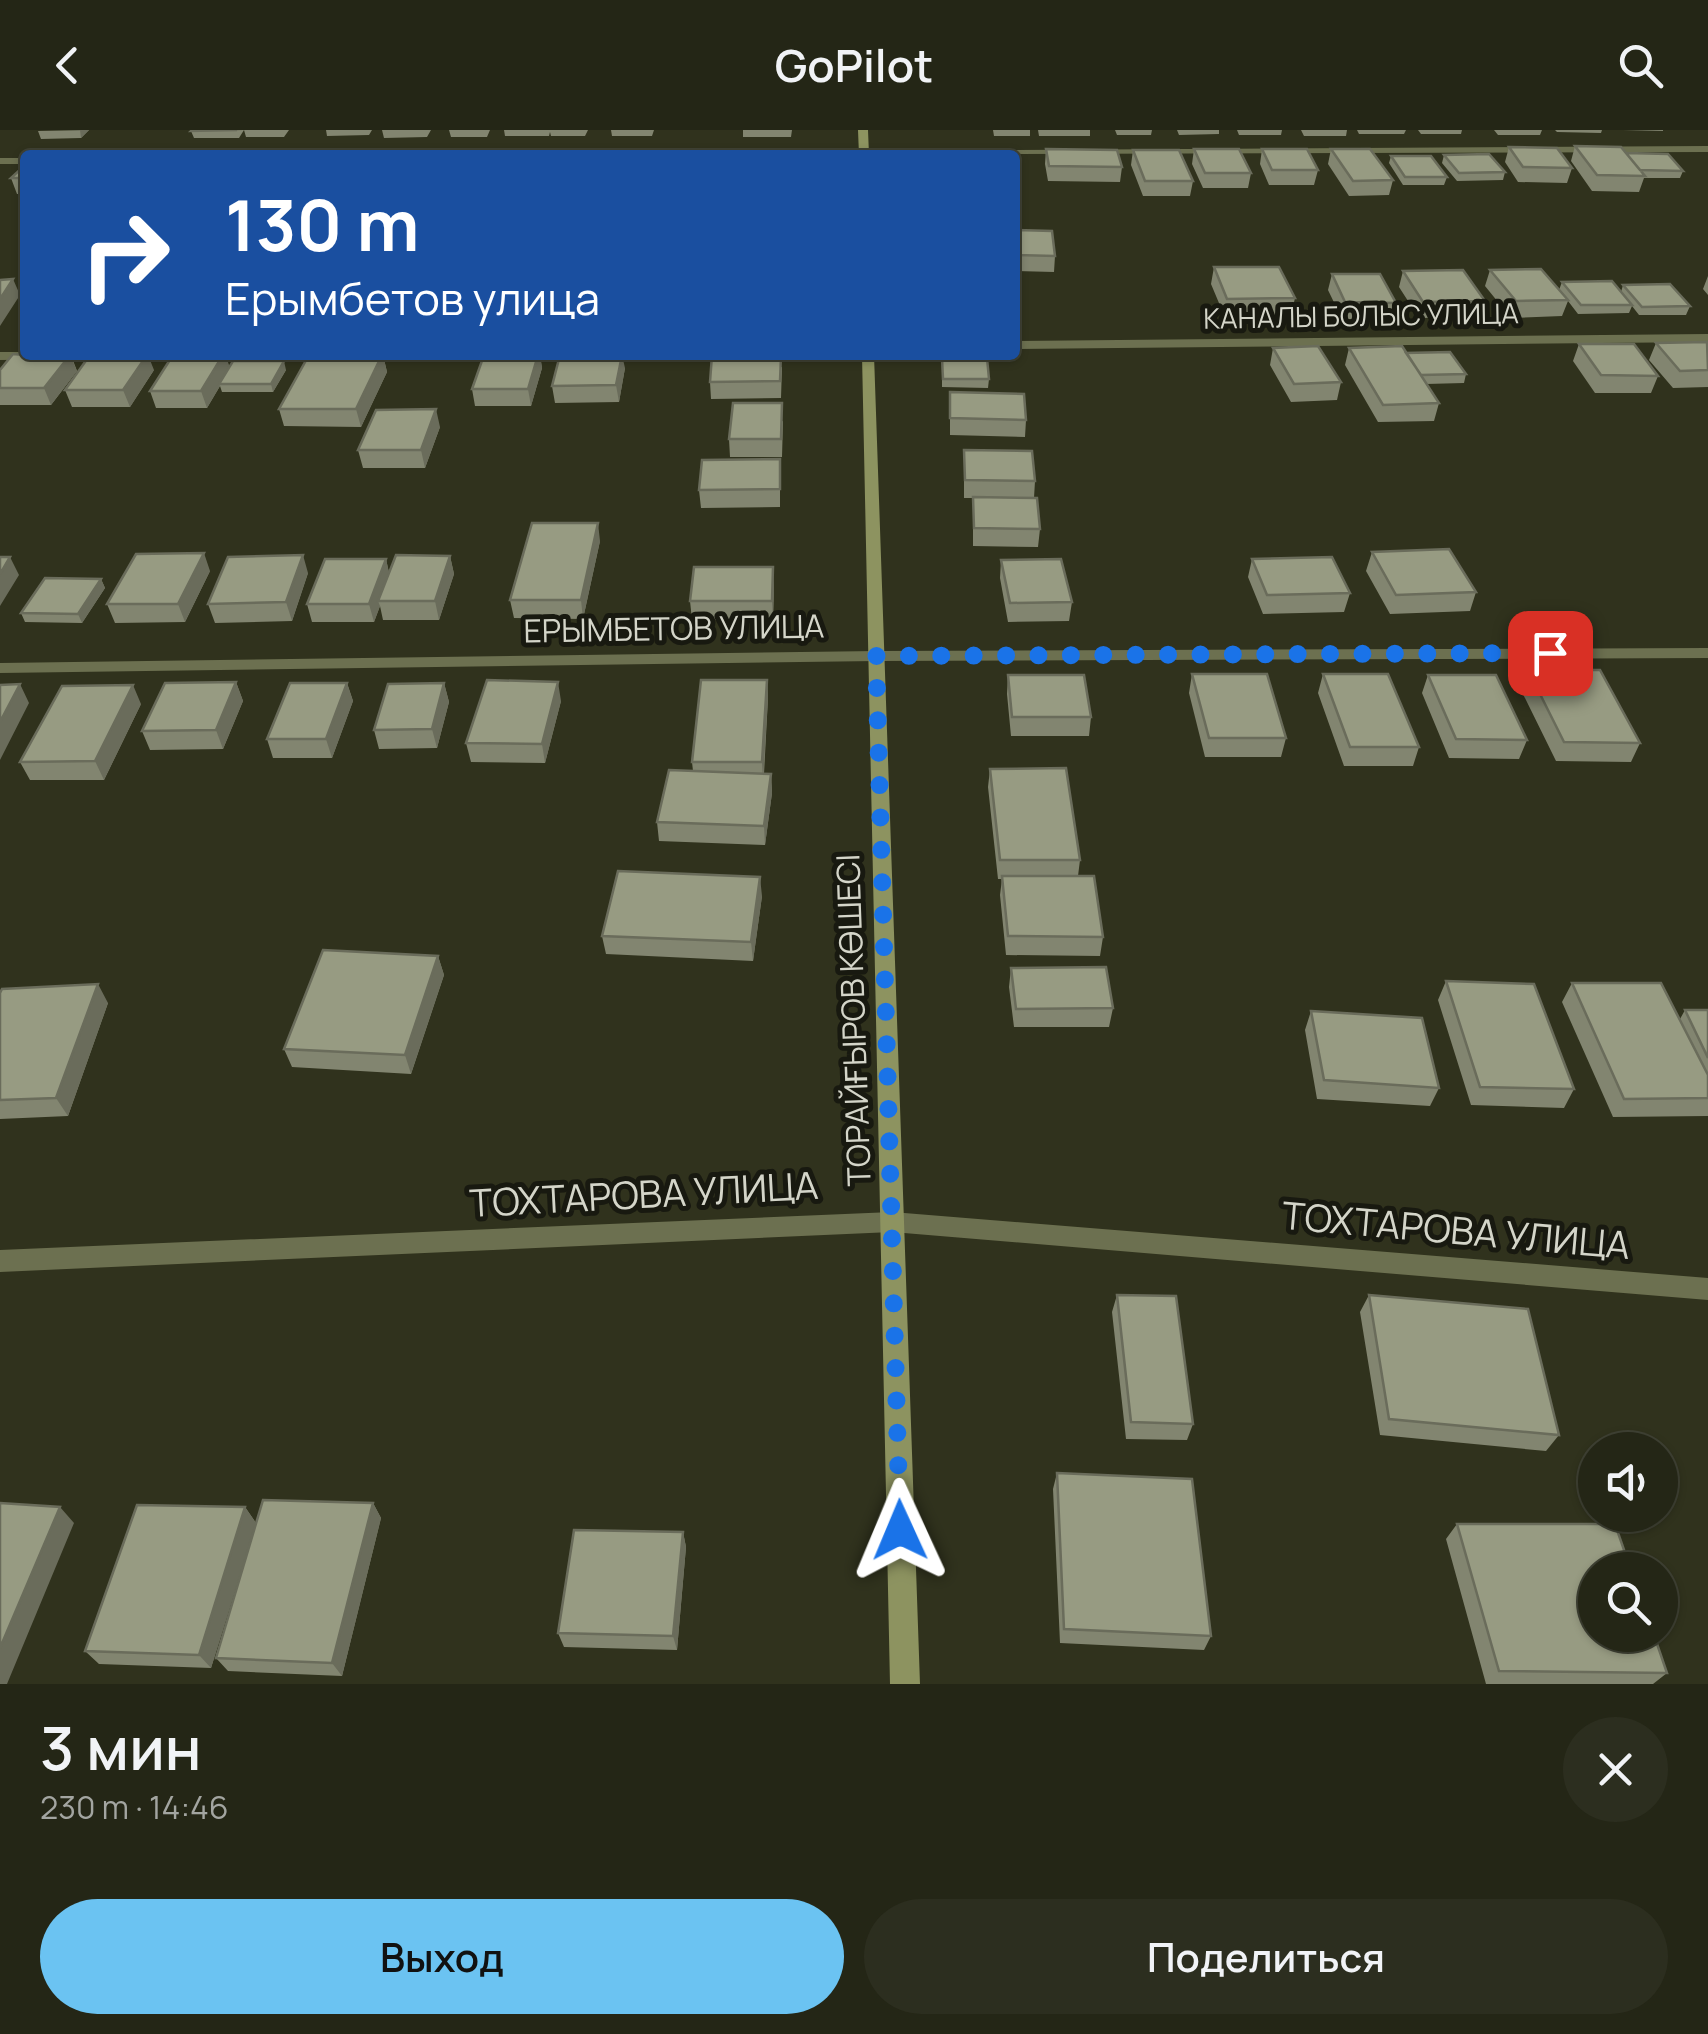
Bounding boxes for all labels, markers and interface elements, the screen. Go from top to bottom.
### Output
text: GoPilot [775,34,933,96]
icon: back [40,38,95,93]
icon: search [1613,38,1668,93]
text: 130 m [225,176,419,272]
icon: right [60,190,190,320]
text: Ерымбетов улица [225,267,600,329]
street label: КАНАЛЫ БОЛЫС УЛИЦА [1203,293,1519,337]
street label: ЕРЫМБЕТОВ УЛИЦА [523,603,825,653]
pin [1508,611,1593,696]
icon: arrive [1523,626,1578,681]
street label: ТОРАЙҒЫРОВ КӨШЕСІ [825,853,881,1187]
street label: ТОХТАРОВА УЛИЦА [468,1158,820,1228]
street label: ТОХТАРОВА УЛИЦА [1280,1188,1632,1270]
map controls [1578,1432,1678,1652]
button: sound [1578,1432,1678,1532]
position arrow [848,1478,952,1582]
button: search [1578,1552,1678,1652]
text: 3 мин [40,1706,202,1788]
button: close [1563,1717,1668,1822]
text: 230 m · 14:46 [40,1785,229,1829]
button: Выход [40,1899,844,2014]
button: Поделиться [864,1899,1668,2014]

